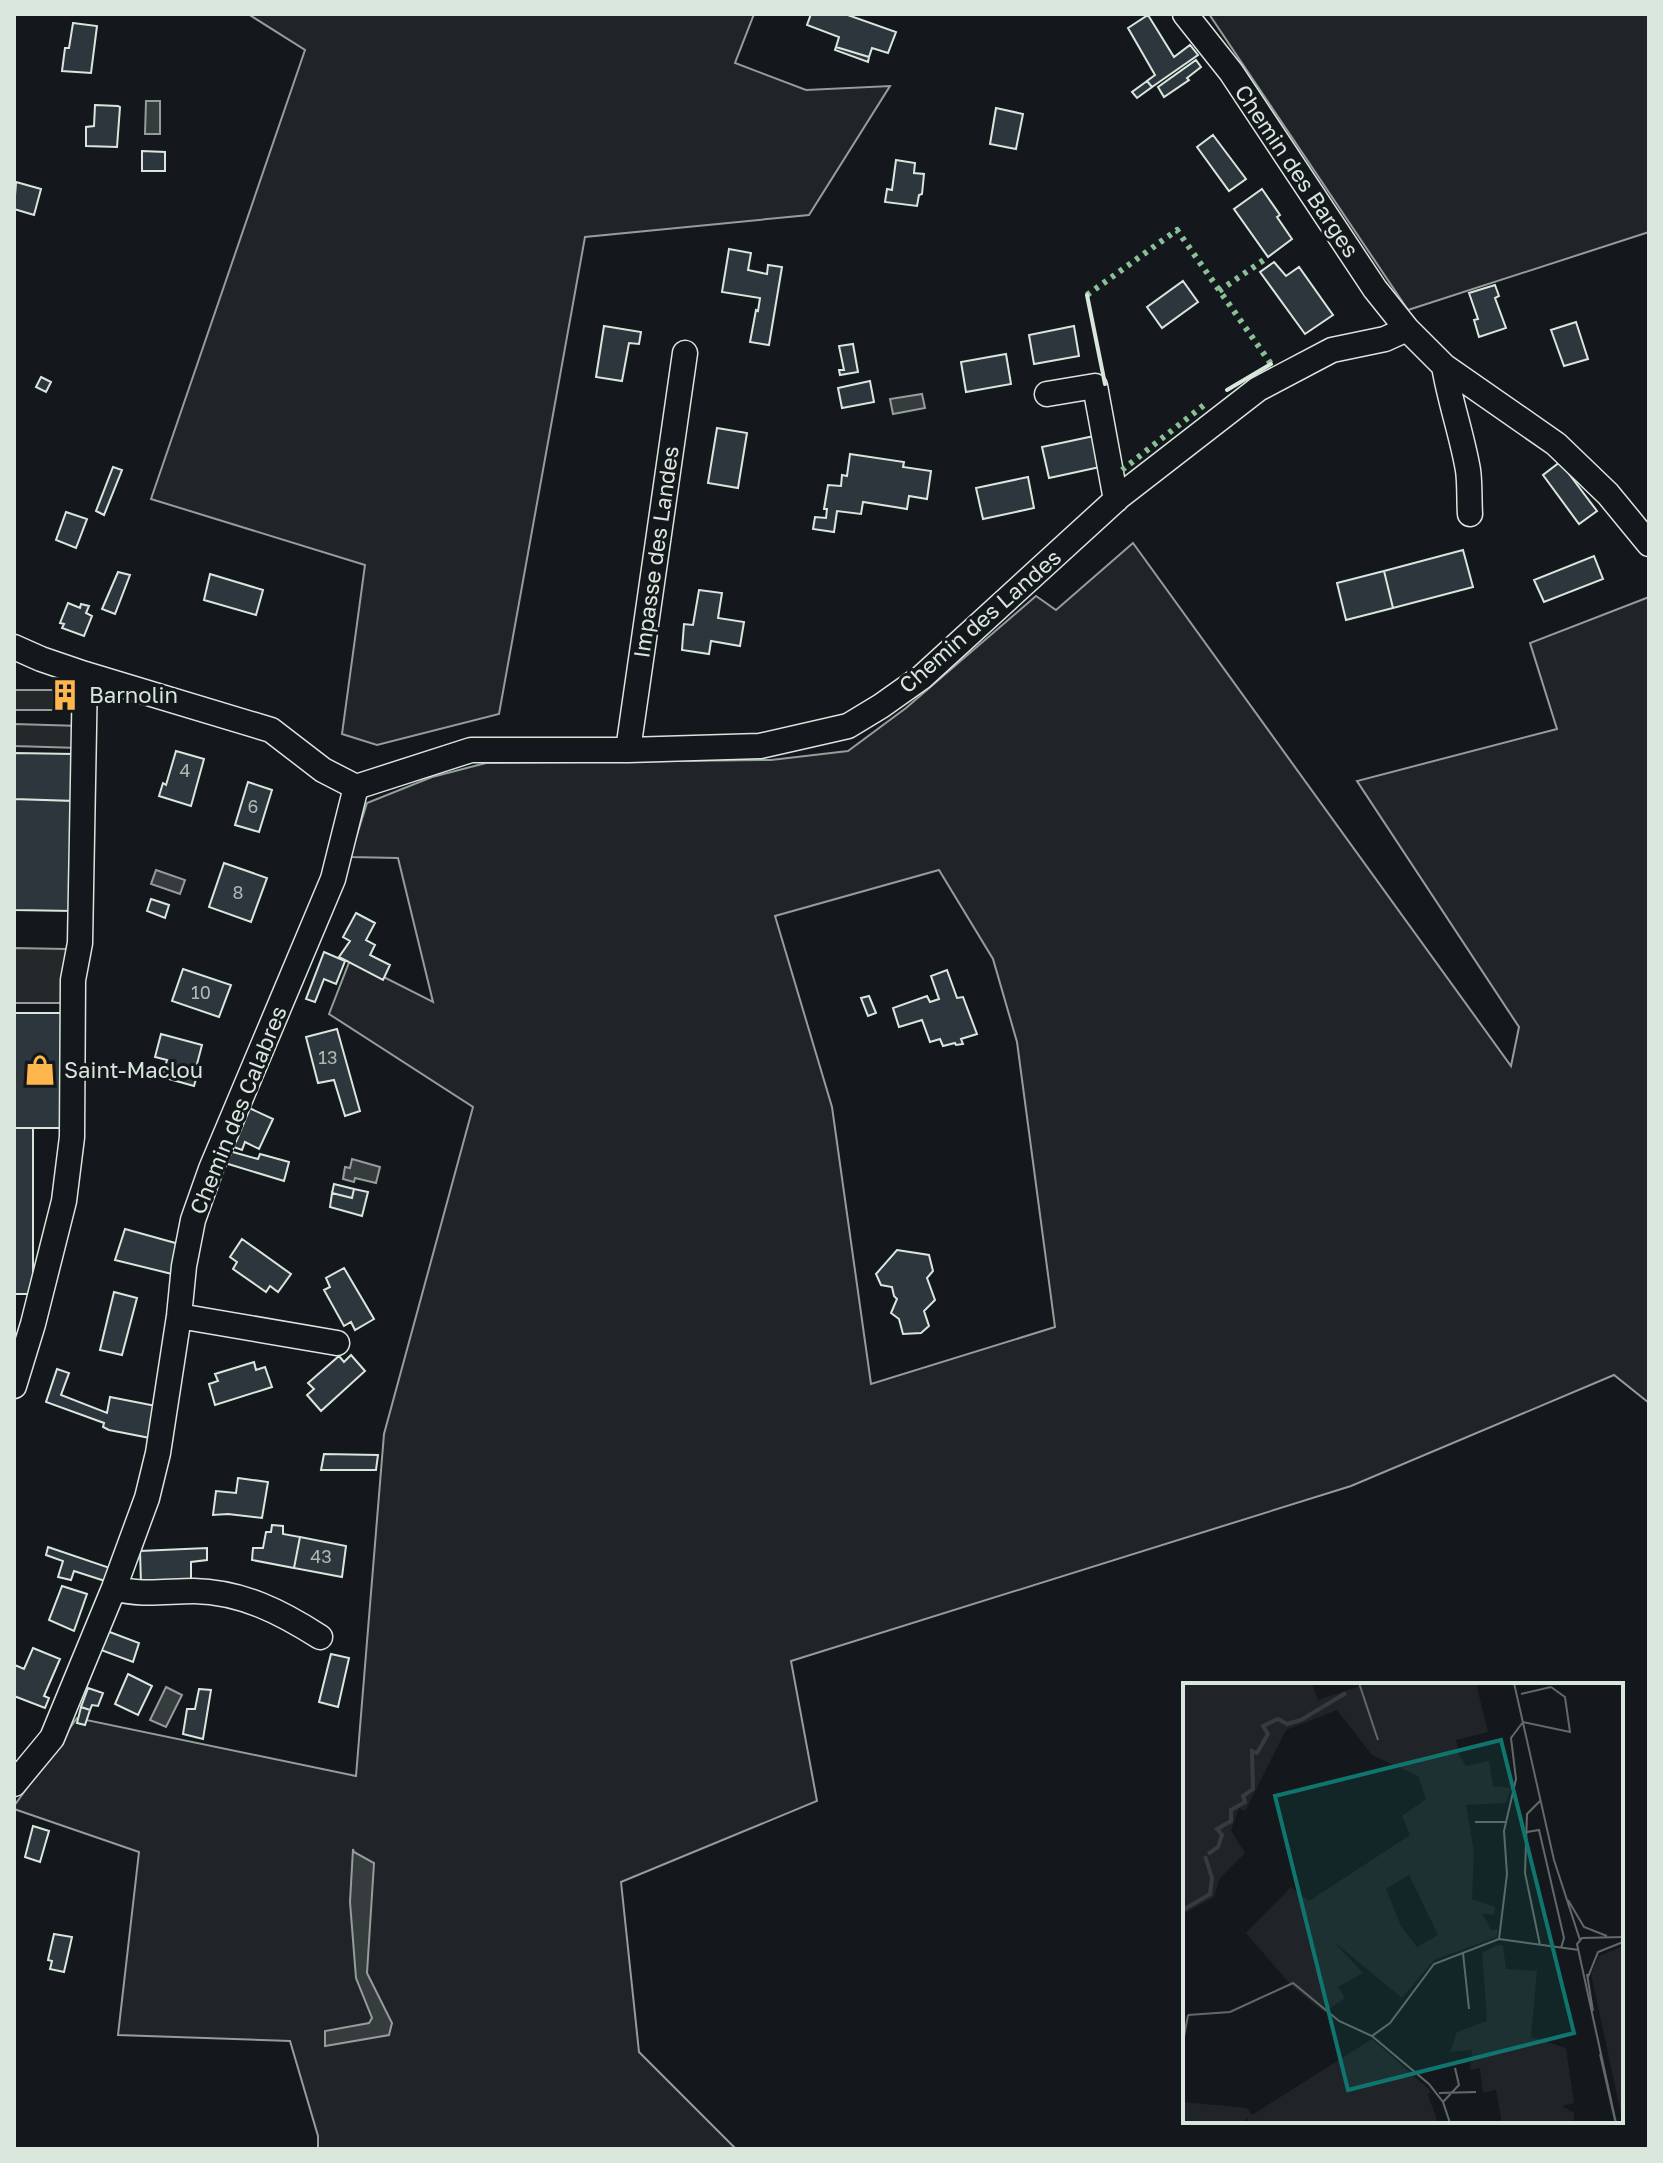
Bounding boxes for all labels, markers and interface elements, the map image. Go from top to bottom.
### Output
street label: Chemin des Barges [1230,79,1365,262]
street label: Impasse des Landes [627,444,684,660]
street label: Chemin des Landes [893,543,1066,698]
building icon: Barnolin [48,678,82,712]
place label: Barnolin [89,681,178,708]
house number: 4 [180,759,191,781]
house number: 6 [248,795,258,817]
house number: 8 [233,881,243,903]
house number: 10 [191,981,211,1003]
street label: Chemin des Calabres [183,1002,292,1218]
house number: 13 [318,1046,338,1068]
shop icon: Saint-Maclou [23,1053,57,1087]
place label: Saint-Maclou [64,1056,203,1083]
house number: 43 [310,1545,332,1567]
inset map [1183,1683,1623,2123]

